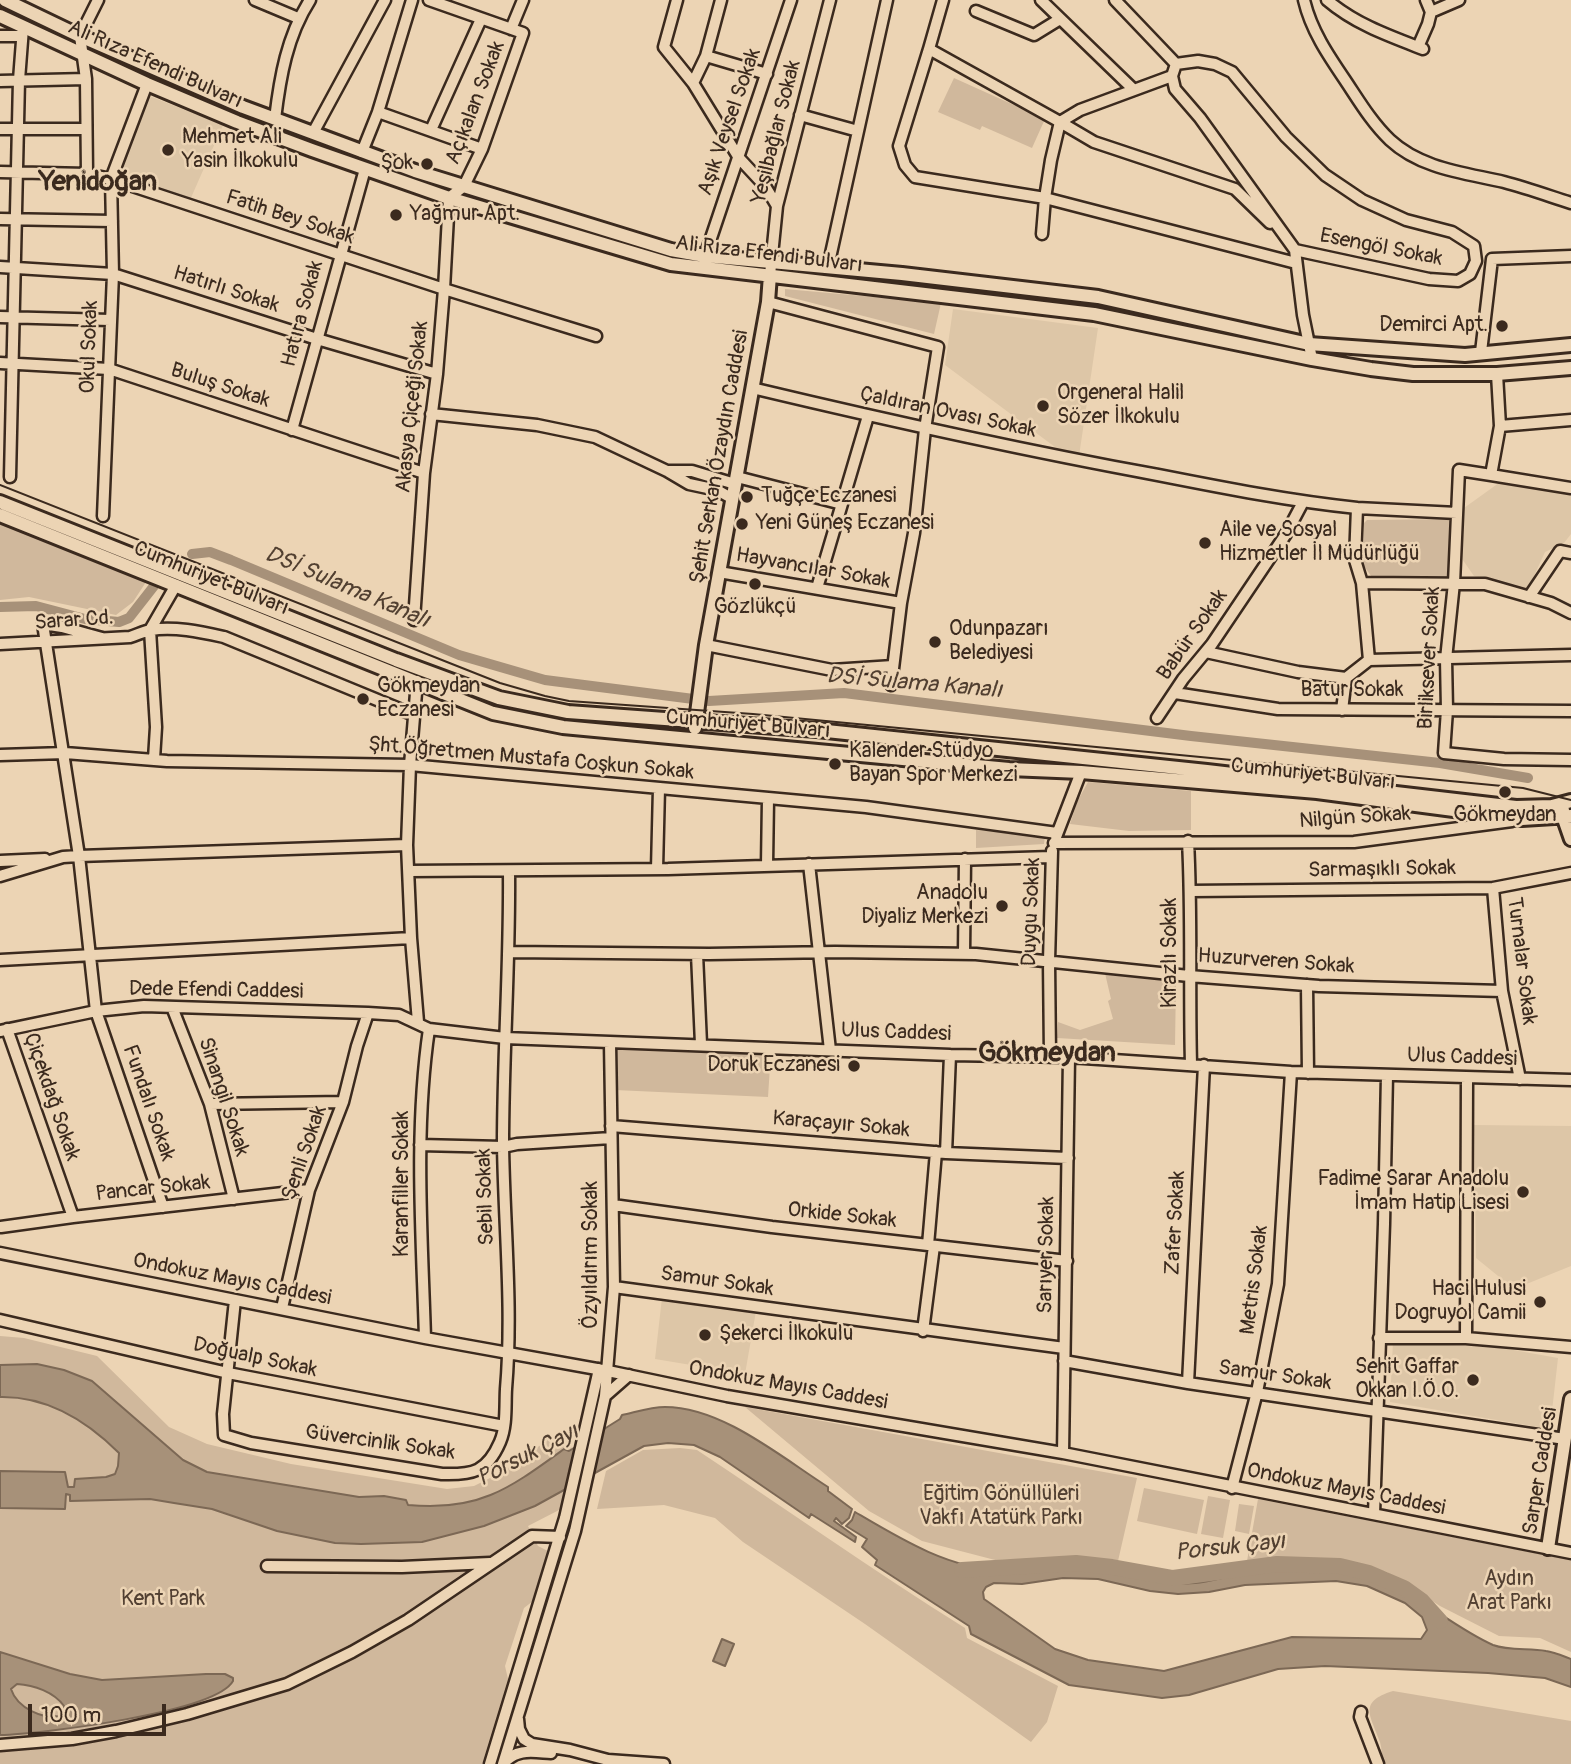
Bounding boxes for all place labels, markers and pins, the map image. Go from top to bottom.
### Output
place label: Mehmet Ali Yasin İlkokulu [182,125,298,175]
marker: Mehmet Ali Yasin İlkokulu [160,142,176,158]
place label: Şok [381,151,413,177]
marker: Şok [419,156,435,172]
place label: Yağmur Apt. [410,202,520,228]
marker: Yağmur Apt. [388,207,404,223]
place label: Demirci Apt. [1379,313,1488,339]
marker: Demirci Apt. [1494,318,1510,334]
place label: Orgeneral Halil Sözer İlkokulu [1057,381,1184,431]
marker: Orgeneral Halil Sözer İlkokulu [1035,398,1051,414]
place label: Tuğçe Eczanesi [761,484,896,510]
marker: Tuğçe Eczanesi [739,489,755,505]
place label: Yeni Güneş Eczanesi [756,511,934,537]
marker: Yeni Güneş Eczanesi [734,516,750,532]
place label: Aile ve Sosyal Hizmetler İl Müdürlüğü [1219,518,1420,568]
marker: Aile ve Sosyal Hizmetler İl Müdürlüğü [1197,535,1213,551]
marker: Gözlükçü [747,576,763,592]
place label: Gözlükçü [714,595,796,621]
place label: Odunpazarı Belediyesi [949,617,1049,667]
marker: Odunpazarı Belediyesi [927,634,943,650]
place label: Gökmeydan Eczanesi [377,674,480,724]
marker: Gökmeydan Eczanesi [355,691,371,707]
place label: Kalender Stüdyo Bayan Spor Merkezi [849,739,1017,789]
marker: Kalender Stüdyo Bayan Spor Merkezi [827,756,843,772]
marker: Gökmeydan [1497,784,1513,800]
place label: Gökmeydan [1453,803,1557,829]
place label: Anadolu Diyaliz Merkezi [861,881,988,931]
marker: Anadolu Diyaliz Merkezi [994,898,1010,914]
place label: Doruk Eczanesi [707,1053,840,1079]
marker: Doruk Eczanesi [846,1058,862,1074]
place label: Fadime Sarar Anadolu İmam Hatip Lisesi [1317,1167,1509,1217]
marker: Fadime Sarar Anadolu İmam Hatip Lisesi [1515,1184,1531,1200]
place label: Haci Hulusi Dogruyol Camii [1394,1277,1526,1327]
marker: Haci Hulusi Dogruyol Camii [1532,1294,1548,1310]
place label: Şekerci İlkokulu [719,1322,853,1348]
marker: Şekerci İlkokulu [697,1327,713,1343]
place label: Sehit Gaffar Okkan I.Ö.O. [1355,1355,1459,1405]
marker: Sehit Gaffar Okkan I.Ö.O. [1465,1372,1481,1388]

